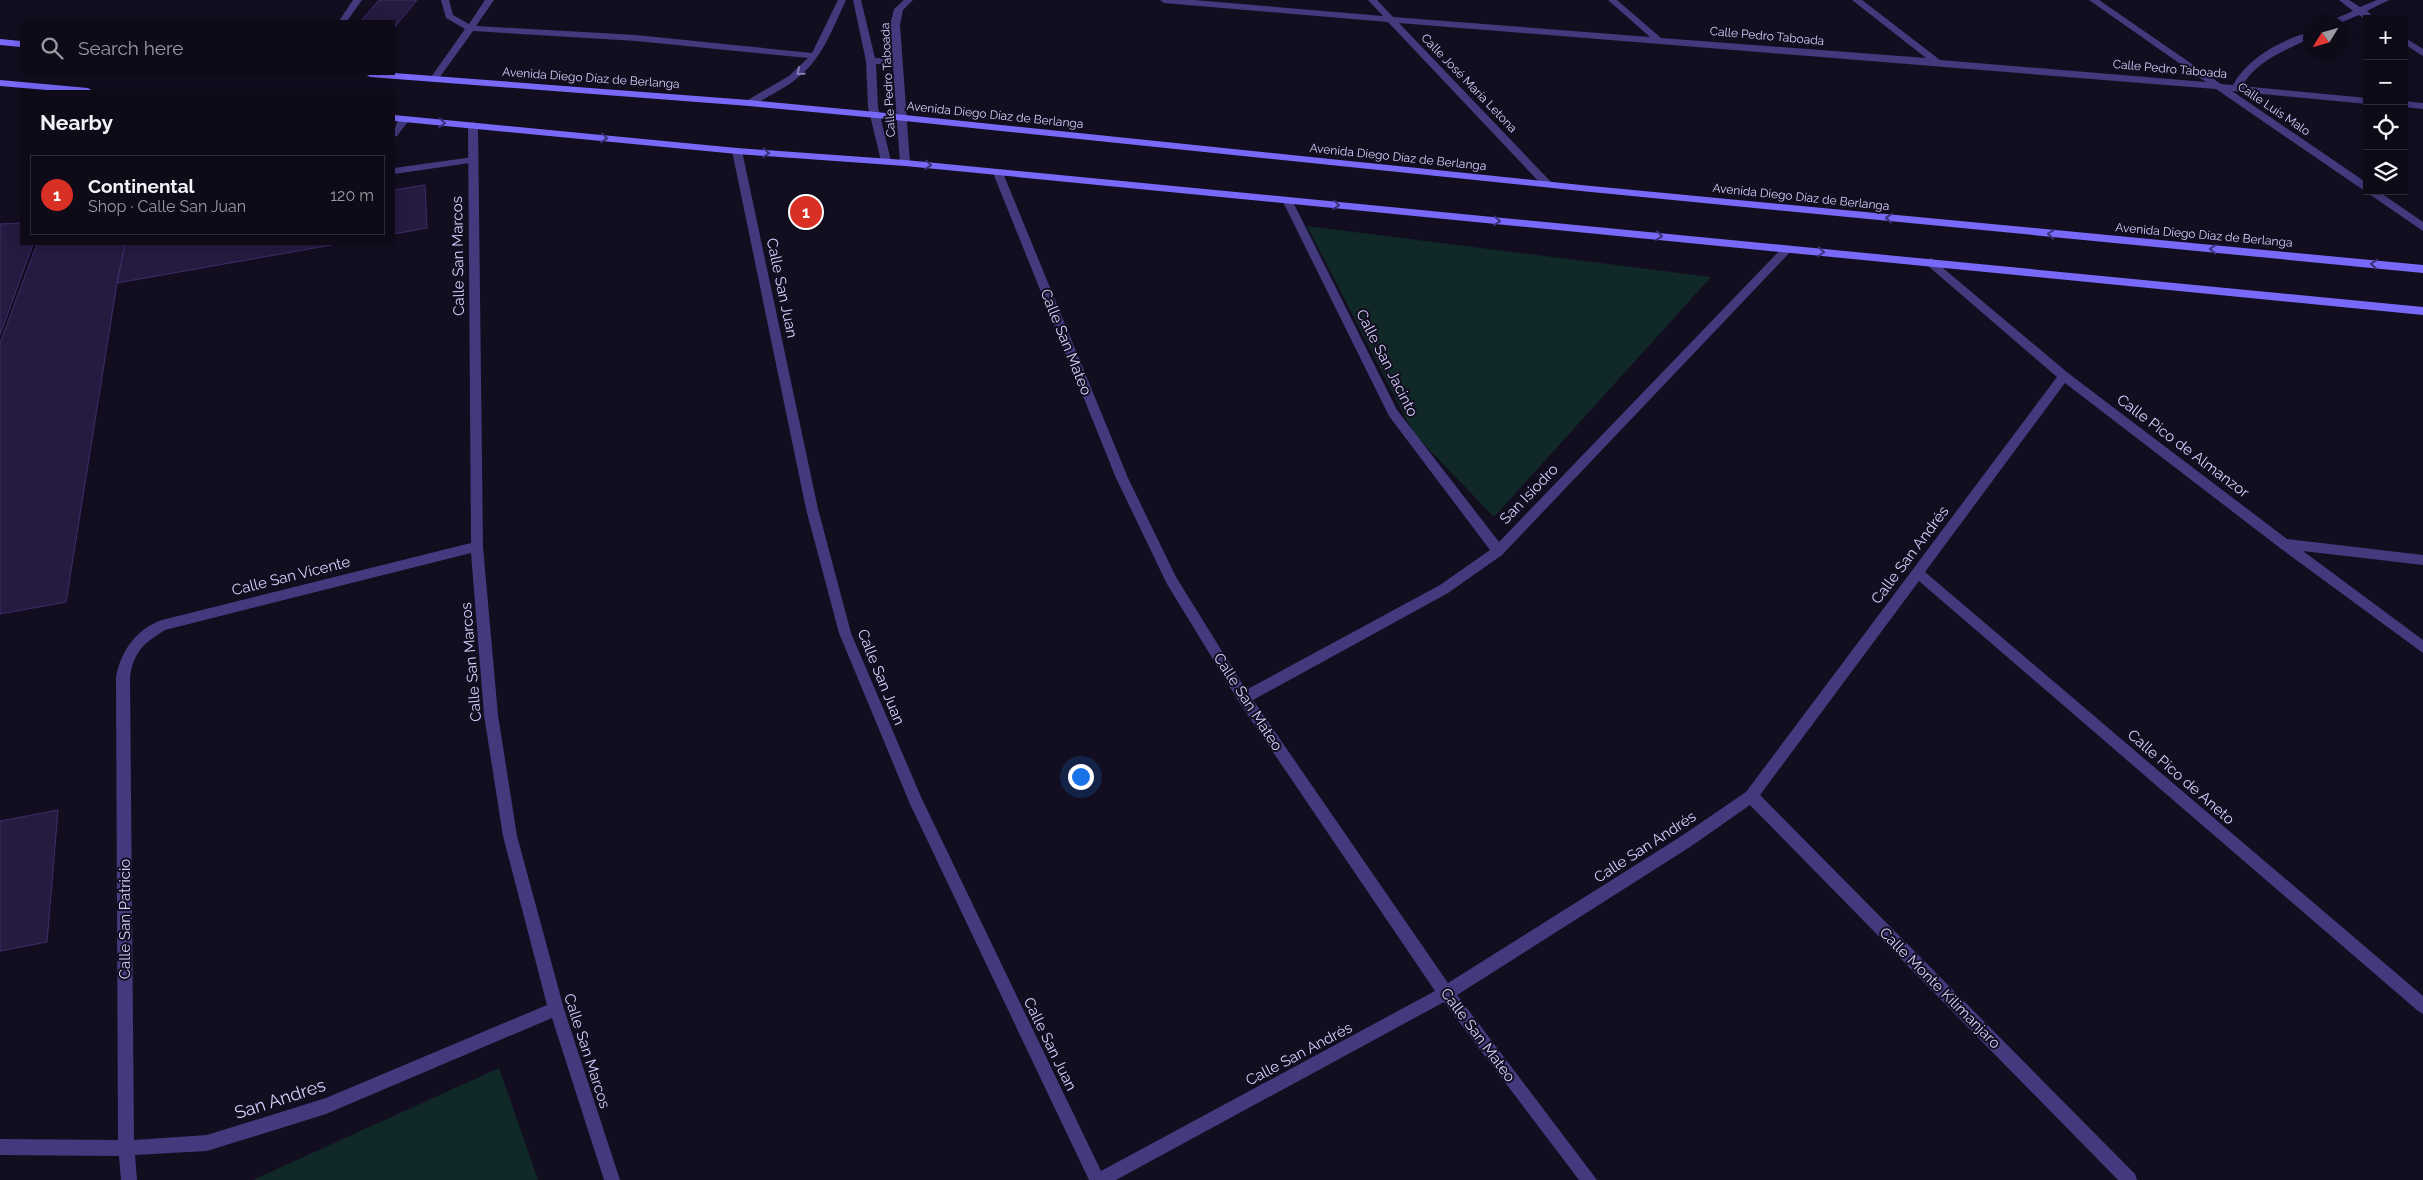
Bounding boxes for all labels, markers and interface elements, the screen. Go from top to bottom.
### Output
north arrow [2303,15,2348,60]
map controls [2363,15,2408,195]
button: + [2363,15,2408,60]
search box [20,20,395,75]
street label: Calle Pedro Taboada [878,22,898,138]
street label: Calle Pedro Taboada [1709,24,1825,48]
street label: Calle José María Letona [1418,31,1520,135]
icon: search [38,34,66,62]
text: Search here [78,37,184,59]
street label: Calle Pedro Taboada [2112,57,2228,81]
button: − [2363,60,2408,105]
street label: Avenida Diego Díaz de Berlanga [502,65,680,91]
one-way arrow [797,66,806,75]
street label: Calle Luis Malo [2235,80,2313,138]
street label: Avenida Diego Díaz de Berlanga [906,99,1084,131]
button: locate [2363,105,2408,150]
text: Nearby [40,110,113,135]
one-way arrow [439,117,447,128]
one-way arrow [600,132,608,143]
street label: Avenida Diego Díaz de Berlanga [1309,141,1487,173]
one-way arrow [762,148,770,159]
button: layers [2363,150,2408,195]
one-way arrow [924,159,932,170]
text: Continental [88,175,195,197]
street label: Avenida Diego Díaz de Berlanga [1712,181,1890,213]
text: 1 [53,186,61,205]
text: 120 m [330,186,374,205]
pin: 1 [790,193,822,231]
street label: Calle San Marcos [448,196,468,316]
text: Shop · Calle San Juan [88,197,246,216]
one-way arrow [1332,199,1340,210]
one-way arrow [1885,213,1893,224]
one-way arrow [1494,215,1502,226]
street label: Avenida Diego Díaz de Berlanga [2115,220,2293,250]
one-way arrow [2047,228,2055,239]
one-way arrow [1655,231,1663,242]
street label: Calle San Juan [763,236,801,340]
one-way arrow [2208,244,2216,255]
one-way arrow [1817,246,1825,257]
one-way arrow [2370,259,2378,270]
street label: Calle San Mateo [1037,286,1096,398]
street label: Calle San Jacinto [1352,306,1422,420]
street label: Calle Pico de Almanzor [2113,390,2253,502]
street label: San Isiodro [1496,460,1562,528]
street label: Calle San Andrés [1867,502,1953,608]
street label: Calle San Vicente [230,553,352,599]
street label: Calle San Marcos [457,602,485,722]
street label: Calle San Juan [854,626,908,728]
street label: Calle San Mateo [1210,650,1286,754]
street label: Calle Pico de Aneto [2124,726,2238,828]
your location [1068,764,1094,790]
street label: Calle San Andrés [1591,807,1699,887]
street label: Calle San Patricio [116,859,134,979]
street label: Calle Monte Kilimanjaro [1876,924,2004,1052]
street label: Calle San Mateo [1437,984,1519,1086]
street label: Calle San Marcos [560,991,614,1111]
street label: Calle San Juan [1020,994,1080,1094]
street label: Calle San Andrés [1243,1018,1355,1090]
street label: San Andres [232,1074,328,1123]

